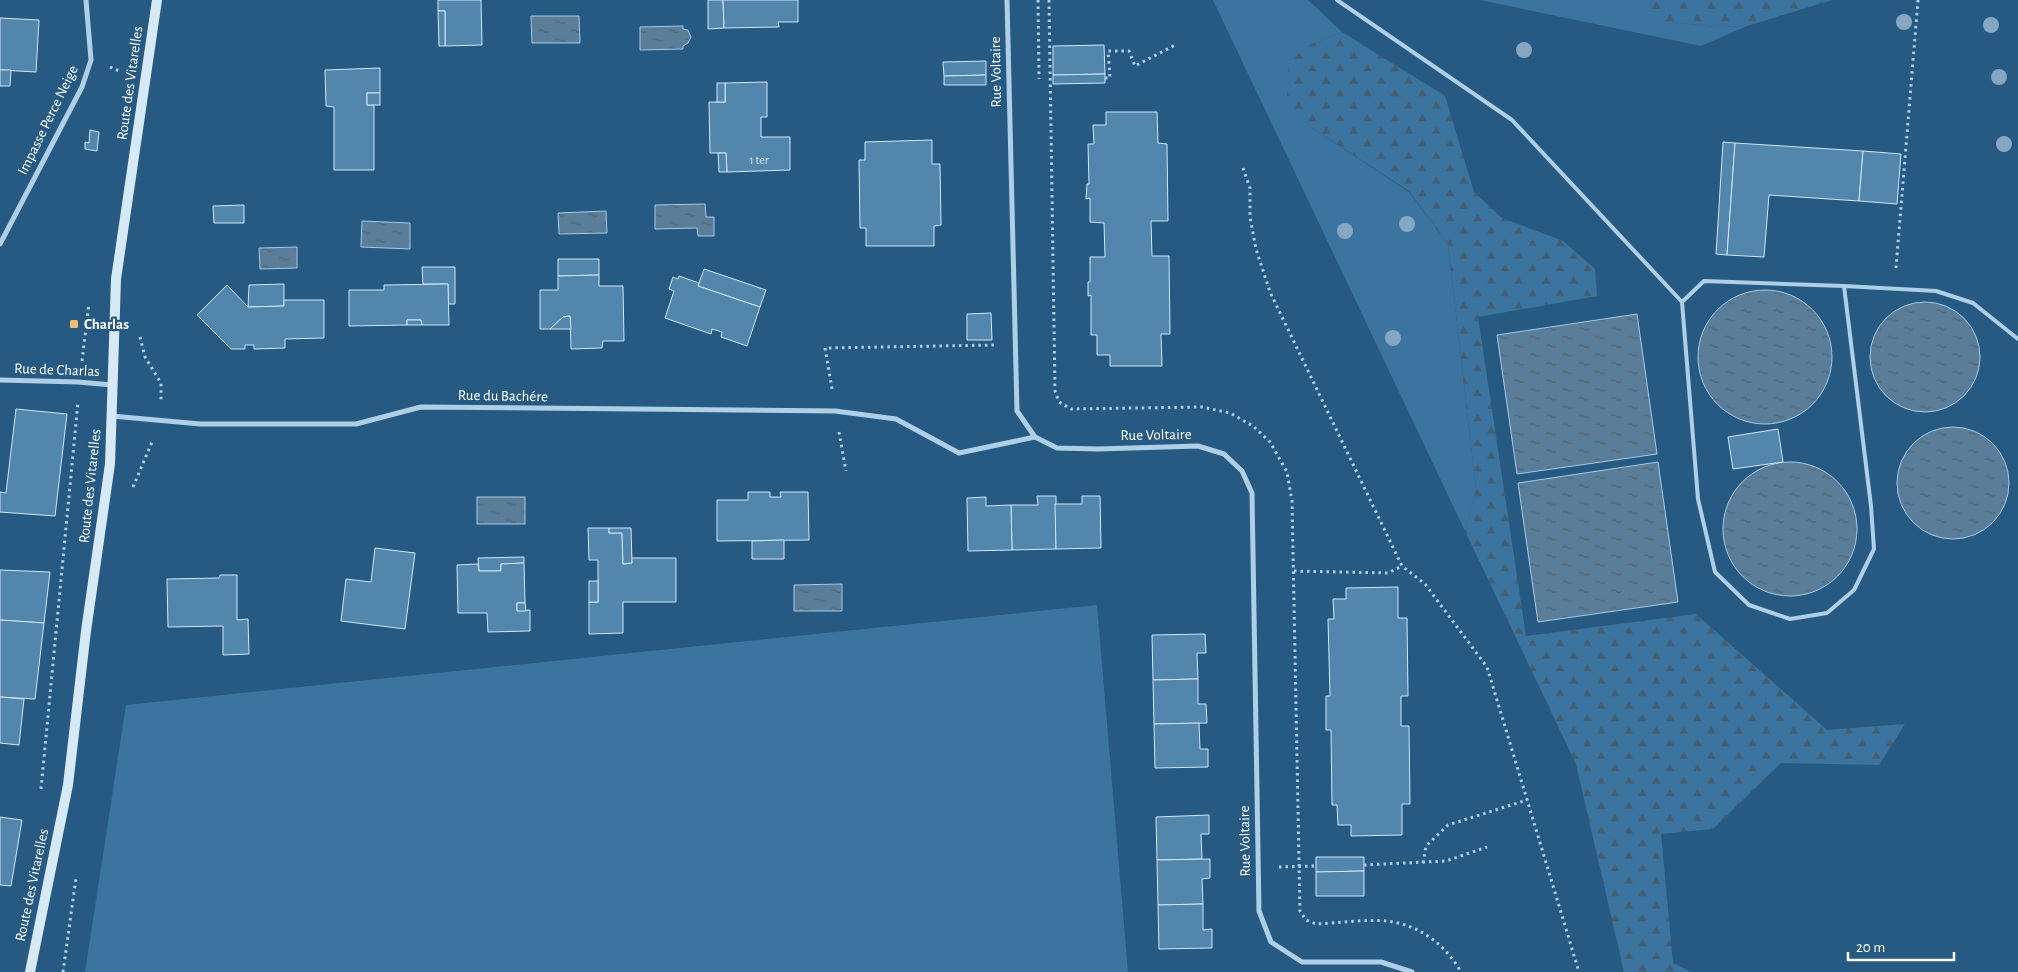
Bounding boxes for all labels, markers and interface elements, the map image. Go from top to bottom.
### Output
street label: Route des Vitarelles [115,25,145,141]
street label: Rue Voltaire [988,36,1004,108]
street label: Impasse Perce Neige [15,63,81,177]
house number: 1 ter [749,154,769,166]
place label: Charlas [84,317,129,332]
marker: Charlas [68,318,80,330]
street label: Rue de Charlas [14,361,100,379]
street label: Rue du Bachére [458,388,548,404]
street label: Rue Voltaire [1120,427,1192,443]
street label: Route des Vitarelles [77,428,103,544]
street label: Rue Voltaire [1237,805,1253,877]
street label: Route des Vitarelles [13,827,51,943]
scale bar [1848,930,1954,962]
text: 20 m [1856,940,1885,955]

